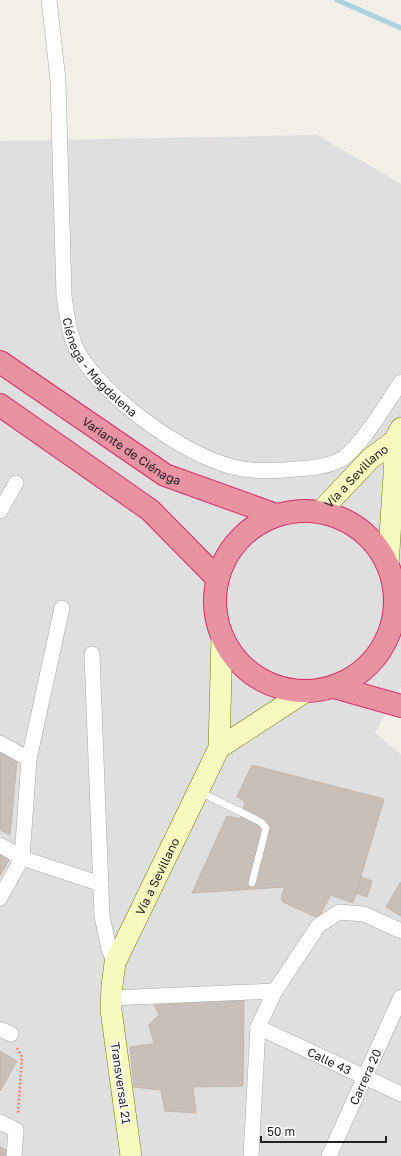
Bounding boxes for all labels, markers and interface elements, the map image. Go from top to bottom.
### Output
street label: Ciénega - Magdalena [60,316,140,419]
street label: Variante de Ciénaga [80,413,183,488]
street label: Vía a Sevillano [321,441,391,511]
street label: Vía a Sevillano [132,835,182,917]
street label: Transversal 21 [108,1041,134,1125]
street label: Calle 43 [305,1044,354,1077]
street label: Carrera 20 [346,1046,384,1107]
scale bar [261,1118,386,1144]
text: 50 m [267,1124,295,1139]

